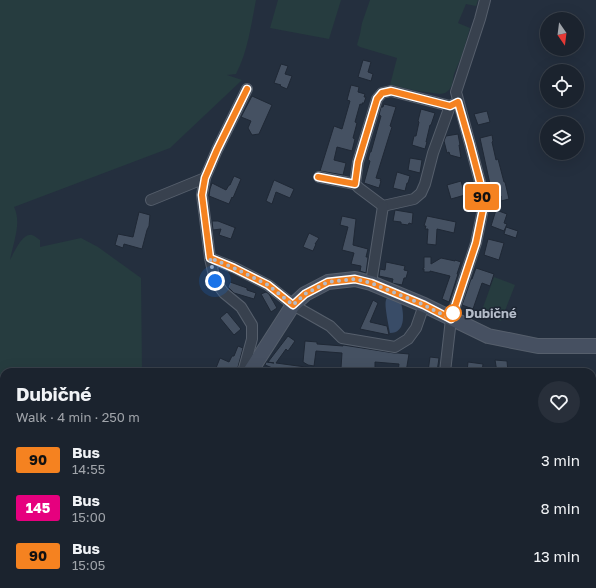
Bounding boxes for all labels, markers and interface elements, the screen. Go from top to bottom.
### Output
north arrow [540,12,584,56]
map controls [540,12,584,160]
button: locate [540,64,584,108]
button: layers [540,116,584,160]
line badge: 90 [464,184,500,210]
text: 90 [473,188,491,205]
your location [205,271,225,291]
marker: Dubičné [444,304,462,322]
place label: Dubičné [465,305,517,321]
button: heart [538,381,580,423]
text: Dubičné [16,382,91,405]
text: Walk · 4 min · 250 m [16,409,140,425]
text: Bus [72,443,100,461]
text: 90 [29,451,47,468]
text: 3 min [541,451,580,469]
text: 14:55 [72,461,105,477]
text: Bus [72,491,100,509]
text: 145 [26,499,50,516]
text: 8 min [541,499,580,517]
text: 15:00 [72,509,106,525]
text: Bus [72,539,100,557]
text: 90 [29,547,47,564]
text: 13 min [534,547,580,565]
text: 15:05 [72,557,105,573]

